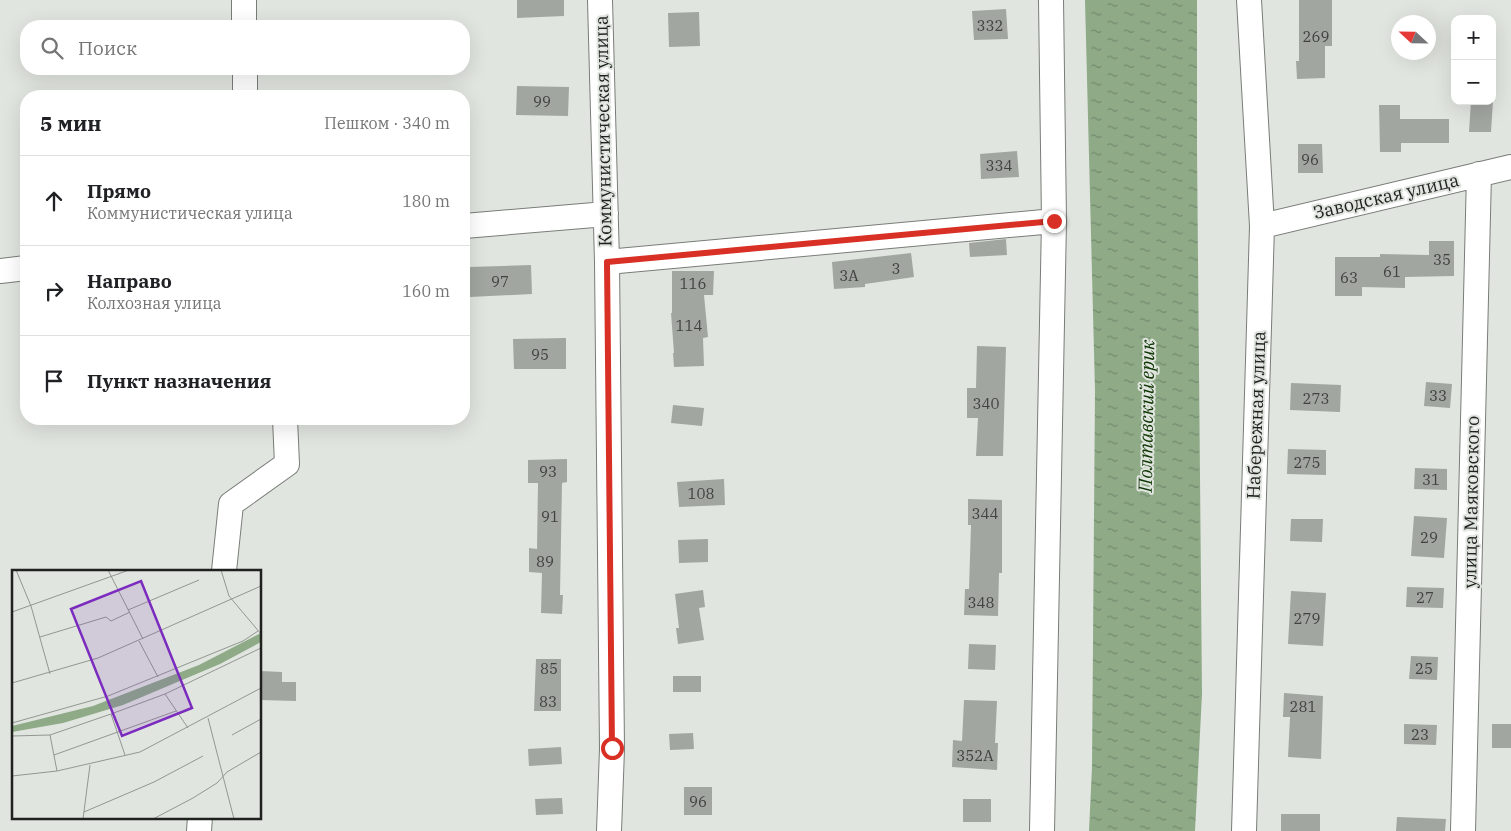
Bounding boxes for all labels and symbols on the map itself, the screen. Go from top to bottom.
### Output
street label: Коммунистическая улица [589,15,617,247]
north arrow [1391,15,1436,60]
house number: 332 [976,16,1004,35]
house number: 269 [1302,27,1330,46]
house number: 99 [533,92,551,111]
house number: 96 [1301,150,1319,169]
house number: 334 [985,156,1013,175]
street label: Заводская улица [1311,168,1461,224]
route end [1043,210,1066,233]
house number: 35 [1433,250,1451,269]
house number: 3 [891,259,901,278]
house number: 61 [1383,262,1401,281]
house number: 3А [839,266,859,285]
house number: 63 [1340,268,1358,287]
house number: 97 [491,272,509,291]
house number: 116 [679,274,707,293]
house number: 114 [675,316,703,335]
street label: Набережная улица [1242,330,1270,500]
water label: Полтавский ерик [1133,339,1159,494]
house number: 95 [531,345,549,364]
house number: 33 [1429,386,1447,405]
house number: 273 [1302,389,1330,408]
house number: 340 [972,394,1000,413]
street label: улица Маяковского [1458,415,1484,589]
house number: 275 [1293,453,1321,472]
house number: 93 [539,462,557,481]
house number: 31 [1422,470,1440,489]
house number: 108 [687,484,715,503]
house number: 344 [971,504,999,523]
house number: 91 [541,507,559,526]
house number: 29 [1420,528,1438,547]
house number: 89 [536,552,554,571]
inset map [12,570,261,818]
house number: 27 [1416,588,1434,607]
house number: 348 [967,593,995,612]
house number: 279 [1293,609,1321,628]
house number: 85 [540,659,558,678]
house number: 25 [1415,659,1433,678]
house number: 83 [539,692,557,711]
house number: 281 [1289,697,1317,716]
house number: 23 [1411,725,1429,744]
route start [601,737,624,760]
house number: 352А [956,746,994,765]
house number: 96 [689,792,707,811]

